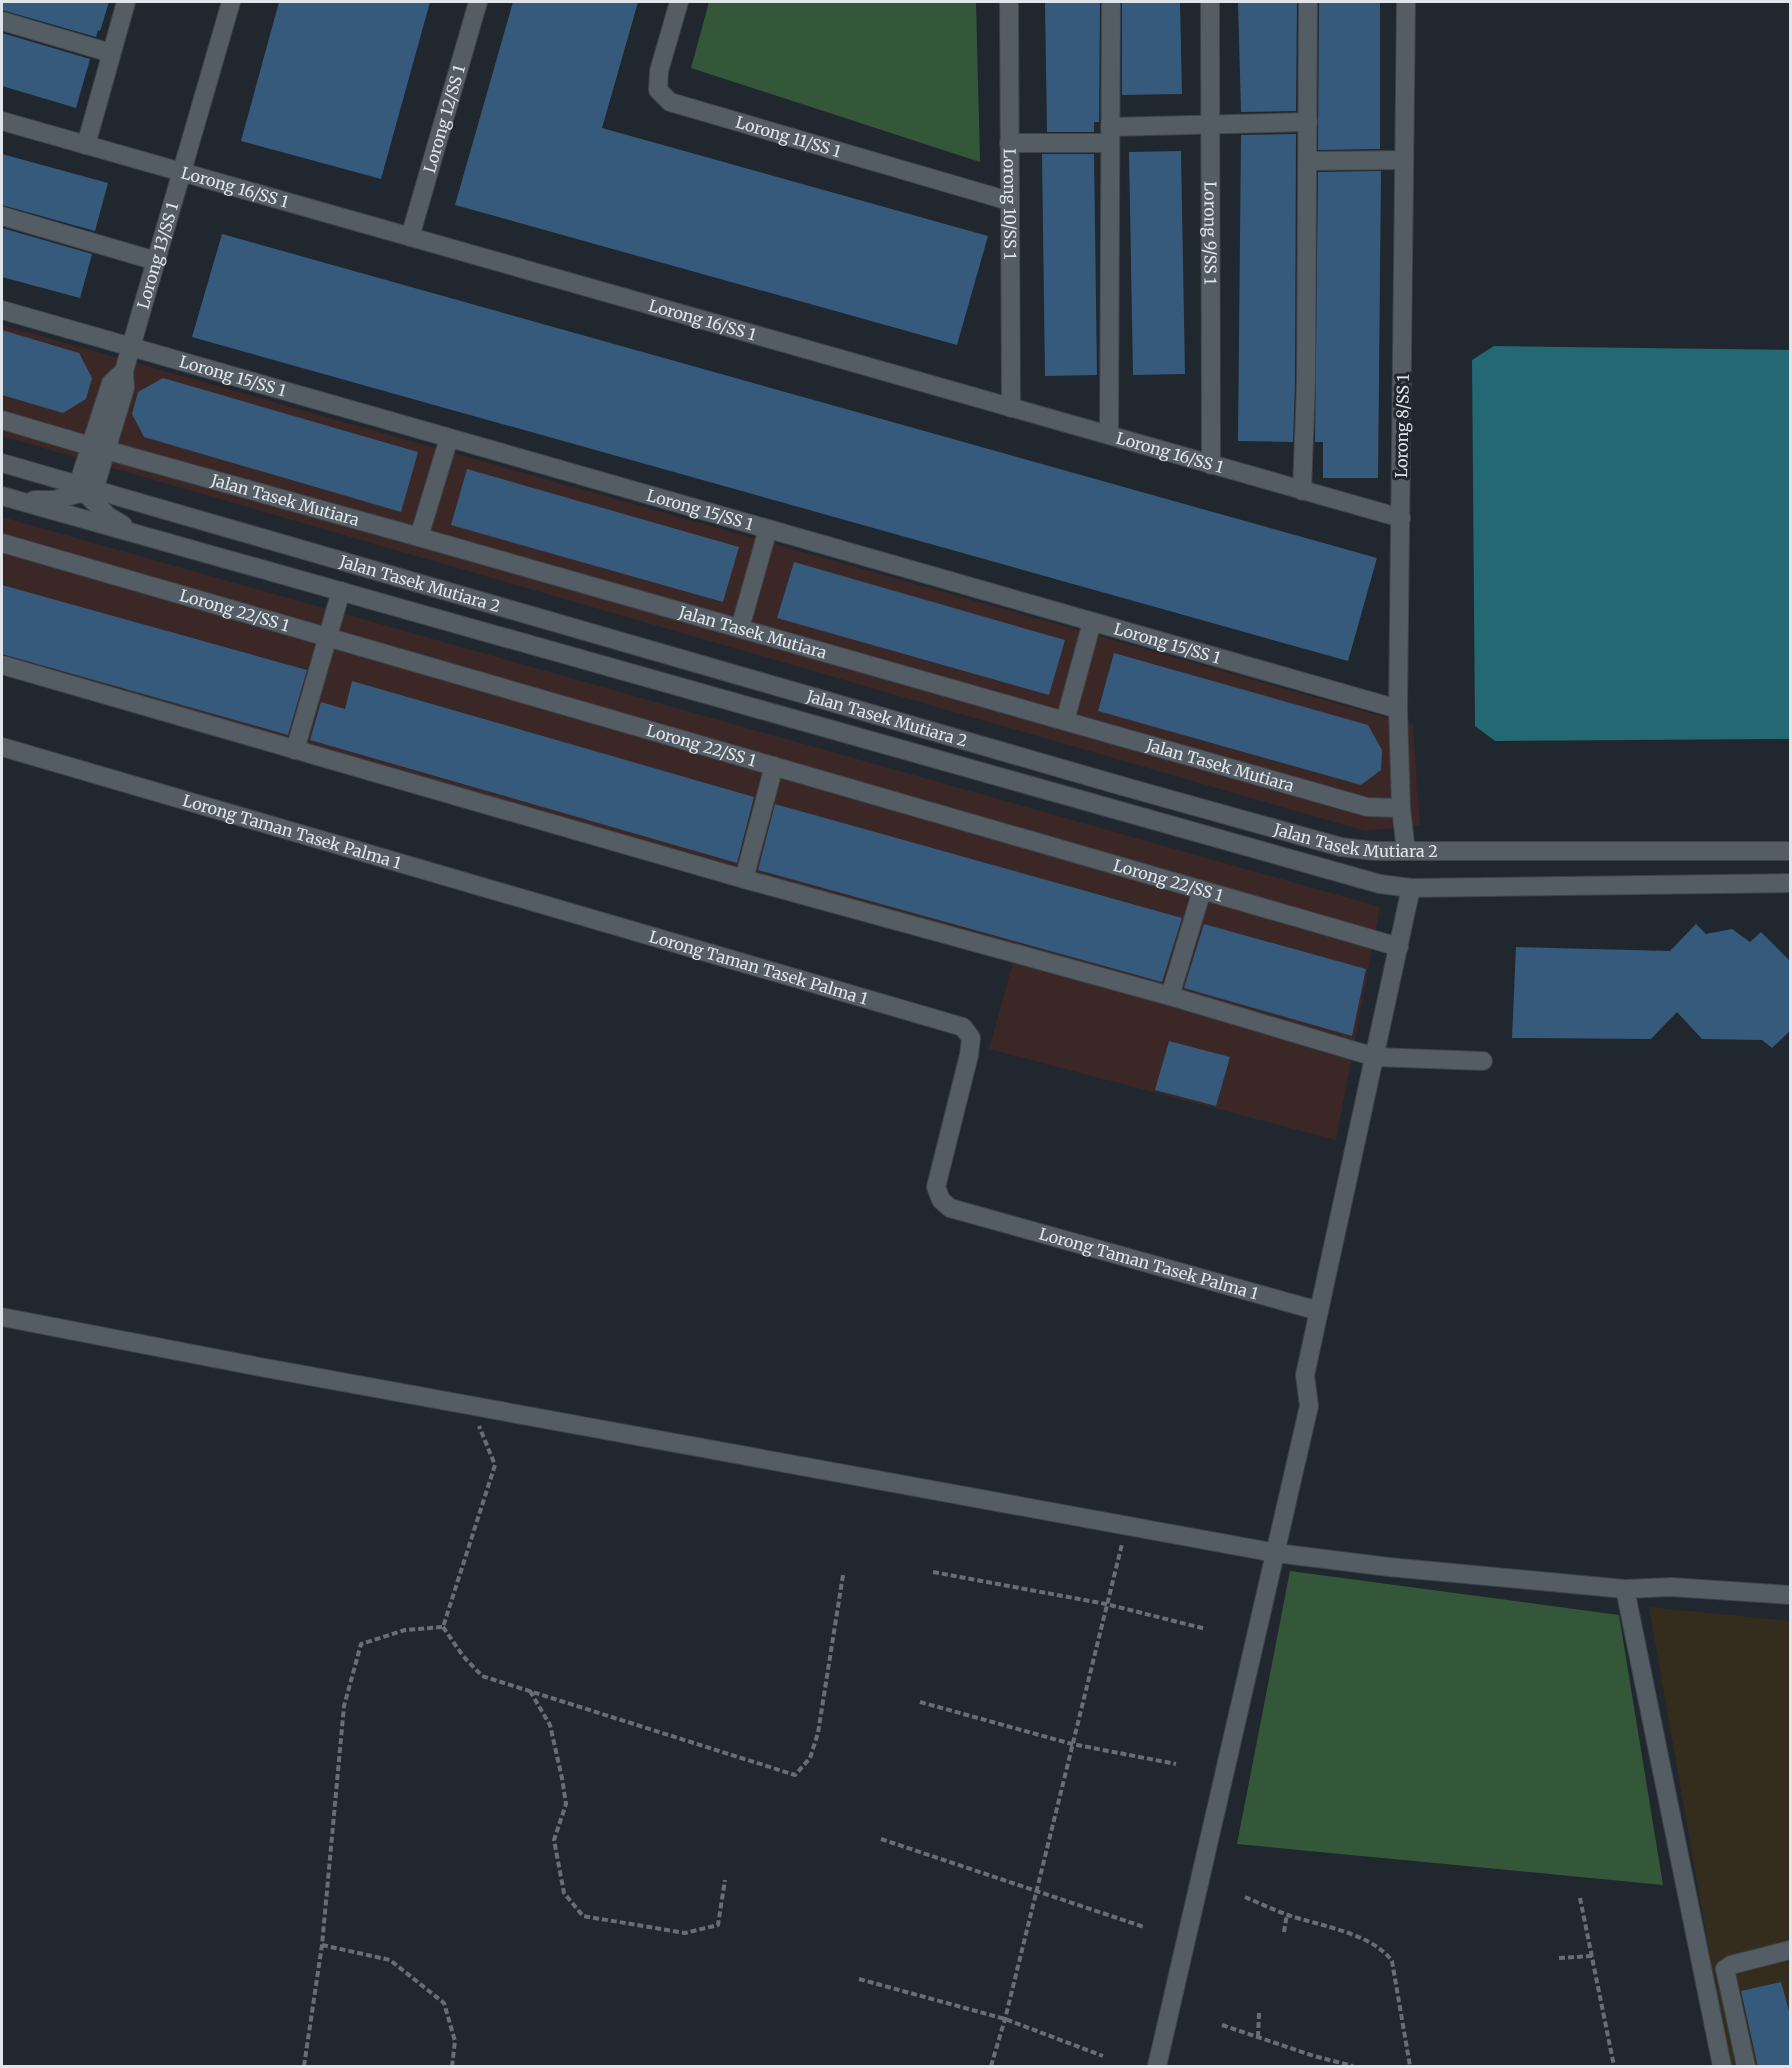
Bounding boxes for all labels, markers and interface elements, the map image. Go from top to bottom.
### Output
street label: Lorong 12/SS 1 [419,63,469,175]
street label: Lorong 11/SS 1 [733,112,843,161]
street label: Lorong 10/SS 1 [1000,149,1020,259]
street label: Lorong 16/SS 1 [179,162,291,212]
street label: Lorong 9/SS 1 [1200,181,1221,285]
street label: Lorong 13/SS 1 [133,200,182,311]
street label: Lorong 16/SS 1 [646,295,758,344]
street label: Lorong 15/SS 1 [177,351,288,401]
street label: Lorong 8/SS 1 [1391,374,1413,478]
street label: Lorong 16/SS 1 [1114,428,1226,477]
street label: Jalan Tasek Mutiara [208,469,362,530]
street label: Lorong 15/SS 1 [644,485,756,534]
street label: Jalan Tasek Mutiara 2 [336,551,503,616]
street label: Lorong 22/SS 1 [177,585,292,636]
street label: Jalan Tasek Mutiara [676,601,829,663]
street label: Lorong 15/SS 1 [1112,618,1223,668]
street label: Jalan Tasek Mutiara 2 [803,685,970,751]
street label: Lorong 22/SS 1 [644,720,759,771]
street label: Jalan Tasek Mutiara [1143,734,1297,796]
street label: Lorong Taman Tasek Palma 1 [180,790,404,873]
street label: Jalan Tasek Mutiara 2 [1271,819,1438,862]
street label: Lorong 22/SS 1 [1111,855,1225,906]
street label: Lorong Taman Tasek Palma 1 [647,926,870,1009]
street label: Lorong Taman Tasek Palma 1 [1037,1223,1260,1304]

